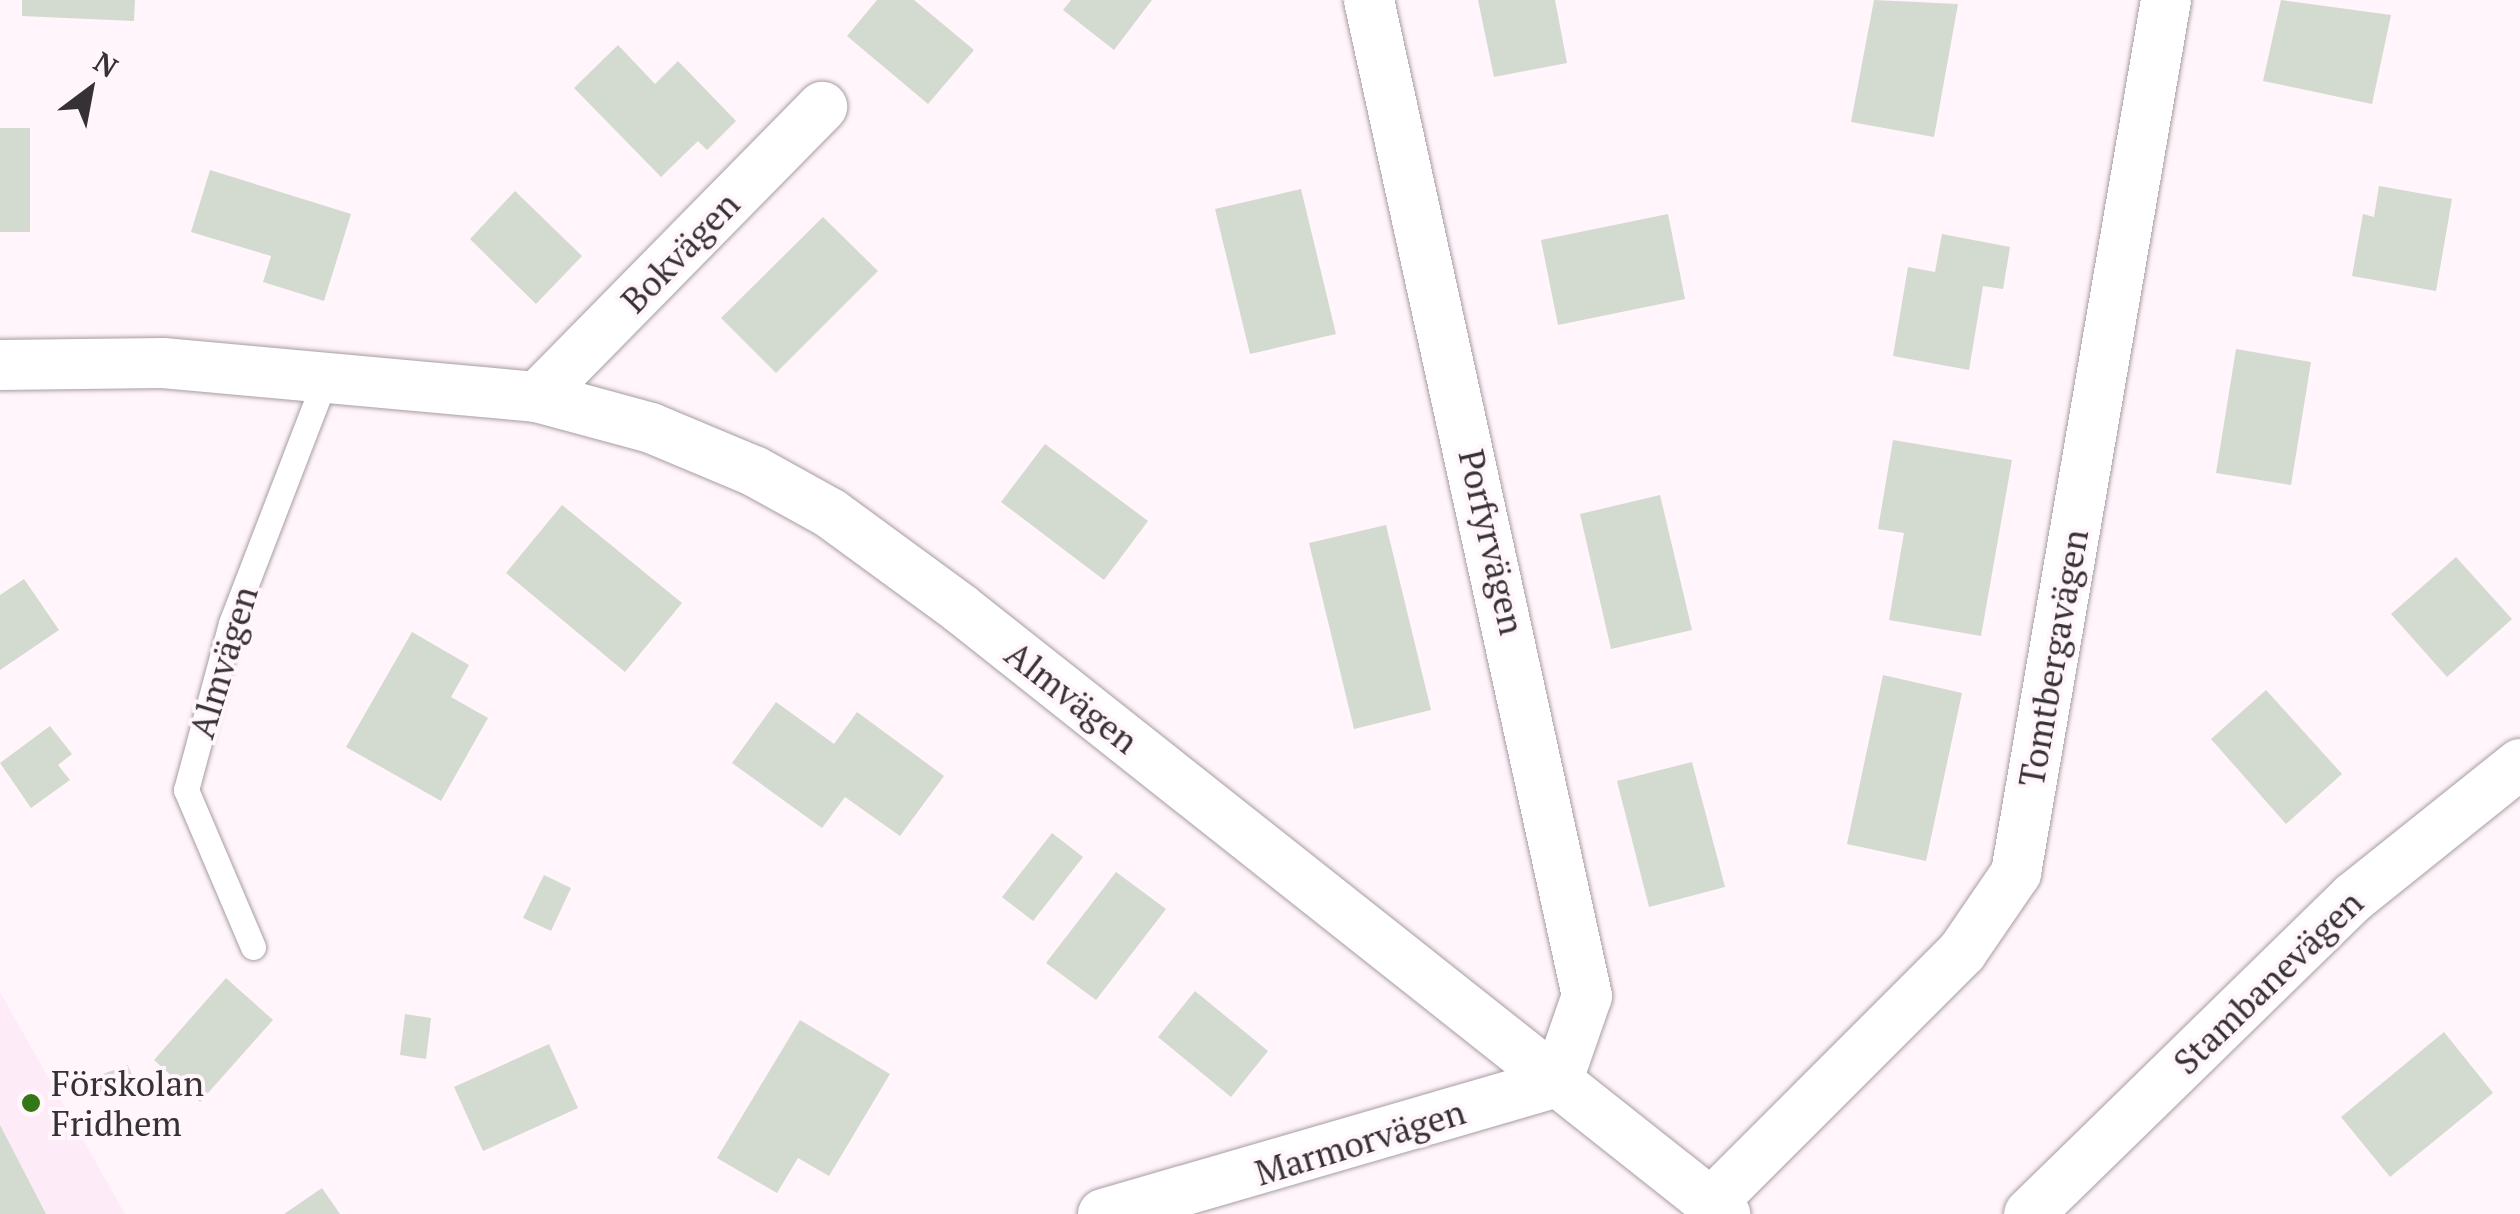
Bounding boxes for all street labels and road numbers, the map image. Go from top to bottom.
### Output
street label: Bokvägen [612,183,748,321]
street label: Porfyrvägen [1450,445,1534,639]
street label: Tomtbergavägen [2010,526,2096,790]
street label: Almvägen [180,581,266,743]
street label: Almvägen [997,632,1147,762]
street label: Stambanevägen [2165,881,2371,1083]
street label: Marmorvägen [1250,1090,1470,1194]

